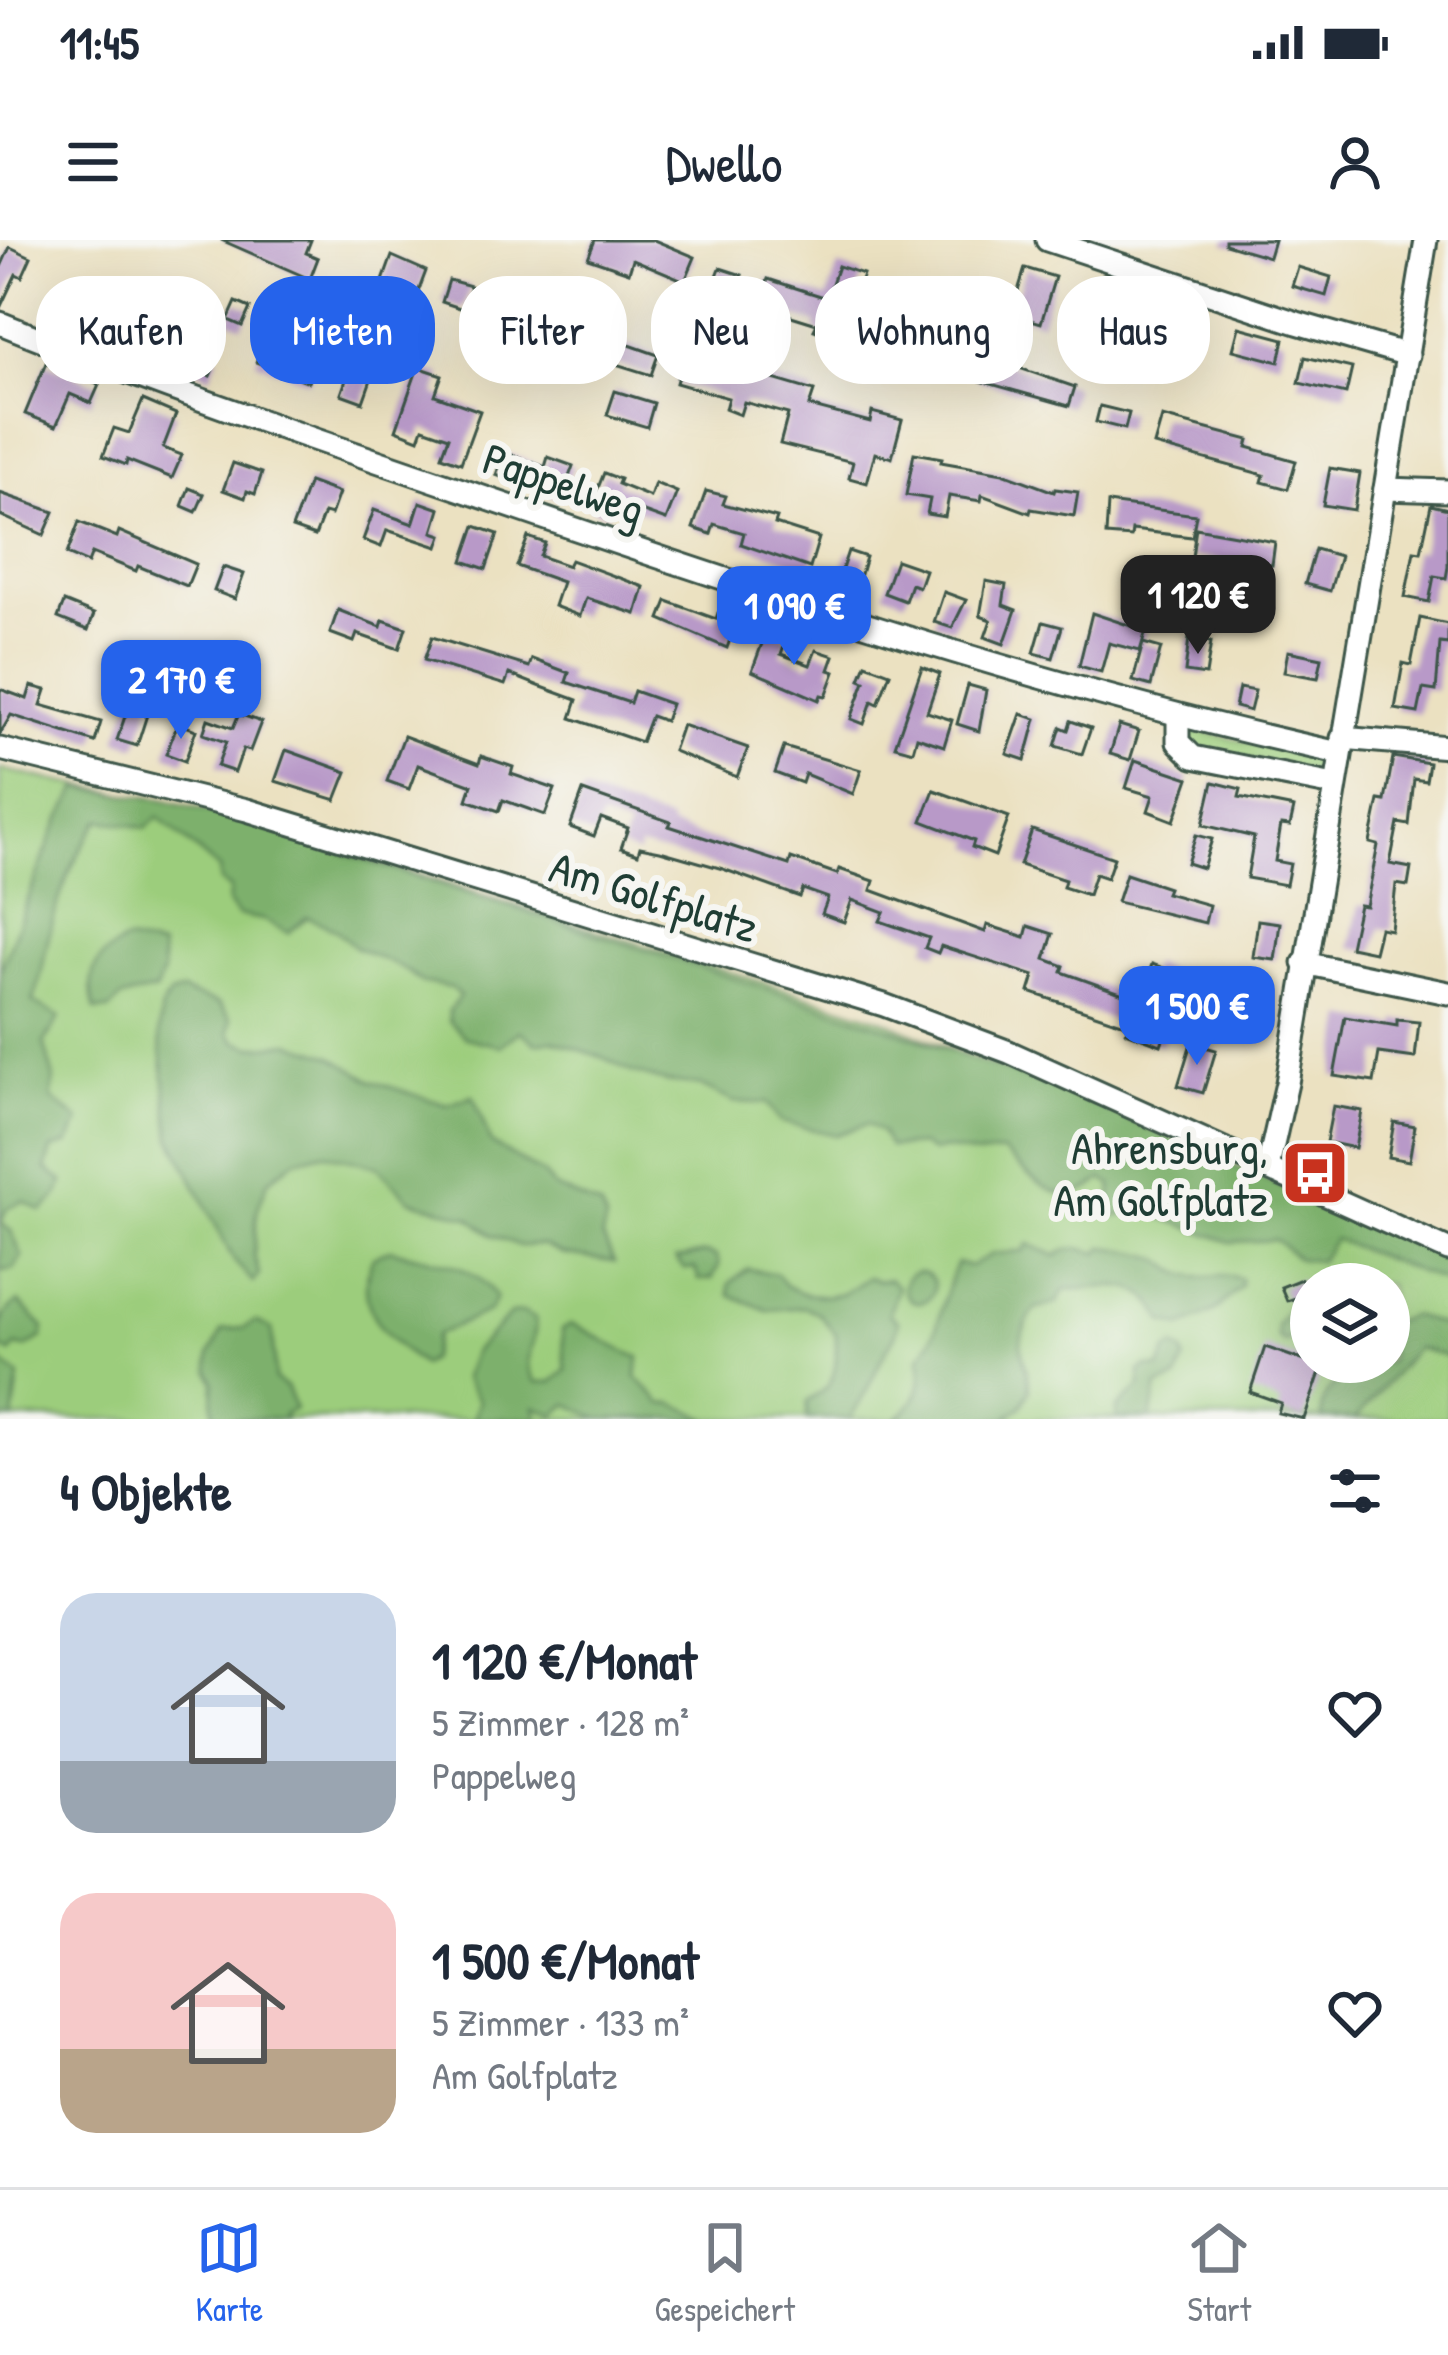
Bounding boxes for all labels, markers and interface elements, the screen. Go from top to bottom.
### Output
text: 11:45 [60,12,139,73]
text: Dwello [665,126,783,199]
icon: menu [60,129,126,195]
icon: person [1322,129,1388,195]
chip: Kaufen [36,276,226,384]
chip: Mieten [250,276,435,384]
chip: Filter [459,276,627,384]
chip: Neu [651,276,791,384]
chip: Wohnung [815,276,1033,384]
chip: Haus [1057,276,1210,384]
street label: Pappelweg [475,427,653,539]
pin: 1 120 € [1087,555,1309,657]
pin: 1 090 € [683,566,905,668]
text: 1 120 € [1148,567,1248,620]
text: 1 090 € [744,578,844,631]
pin: 2 170 € [70,640,292,742]
text: 2 170 € [128,652,234,705]
street label: Am Golfplatz [543,835,765,957]
pin: 1 500 € [1086,966,1308,1068]
text: 1 500 € [1146,978,1248,1031]
place label: Ahrensburg, Am Golfplatz [1054,1117,1268,1230]
bus stop icon: Ahrensburg, Am Golfplatz [1280,1138,1350,1208]
map controls [1290,1263,1410,1383]
button: layers [1290,1263,1410,1383]
text: 4 Objekte [60,1457,232,1526]
icon: filters [1322,1458,1388,1524]
text: 1 120 €/Monat [432,1626,697,1695]
icon: home [156,1641,300,1785]
icon: heart [1322,1680,1388,1746]
text: 5 Zimmer · 128 m² [432,1695,689,1748]
text: Pappelweg [432,1748,576,1801]
text: 1 500 €/Monat [432,1926,699,1995]
icon: home [156,1941,300,2085]
icon: heart [1322,1980,1388,2046]
text: 5 Zimmer · 133 m² [432,1995,689,2048]
text: Am Golfplatz [432,2048,618,2101]
tab: Karte [196,2215,263,2331]
tab: Gespeichert [655,2215,795,2331]
tab: Start [1186,2215,1252,2331]

